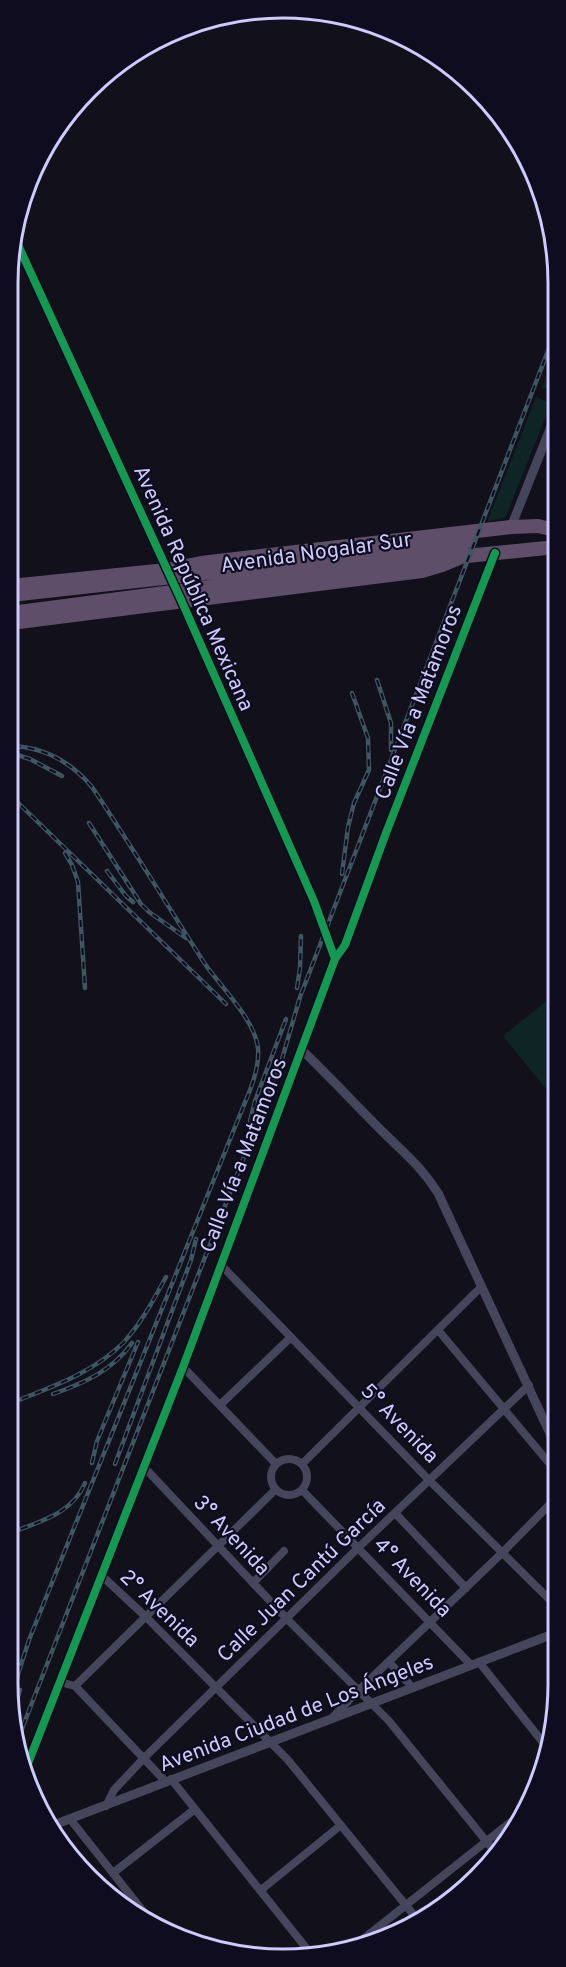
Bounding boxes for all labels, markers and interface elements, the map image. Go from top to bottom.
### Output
street label: Avenida República Mexicana [126,462,259,716]
street label: Avenida Nogalar Sur [219,527,414,580]
street label: Calle Vía a Matamoros [370,601,469,804]
street label: Calle Vía a Matamoros [195,1054,294,1257]
street label: 5° Avenida [354,1378,444,1470]
street label: 3° Avenida [187,1490,275,1582]
street label: Calle Juan Cantú García [212,1493,392,1669]
street label: 4° Avenida [367,1532,457,1624]
street label: 2° Avenida [113,1564,205,1654]
street label: Avenida Ciudad de Los Ángeles [155,1649,438,1779]

